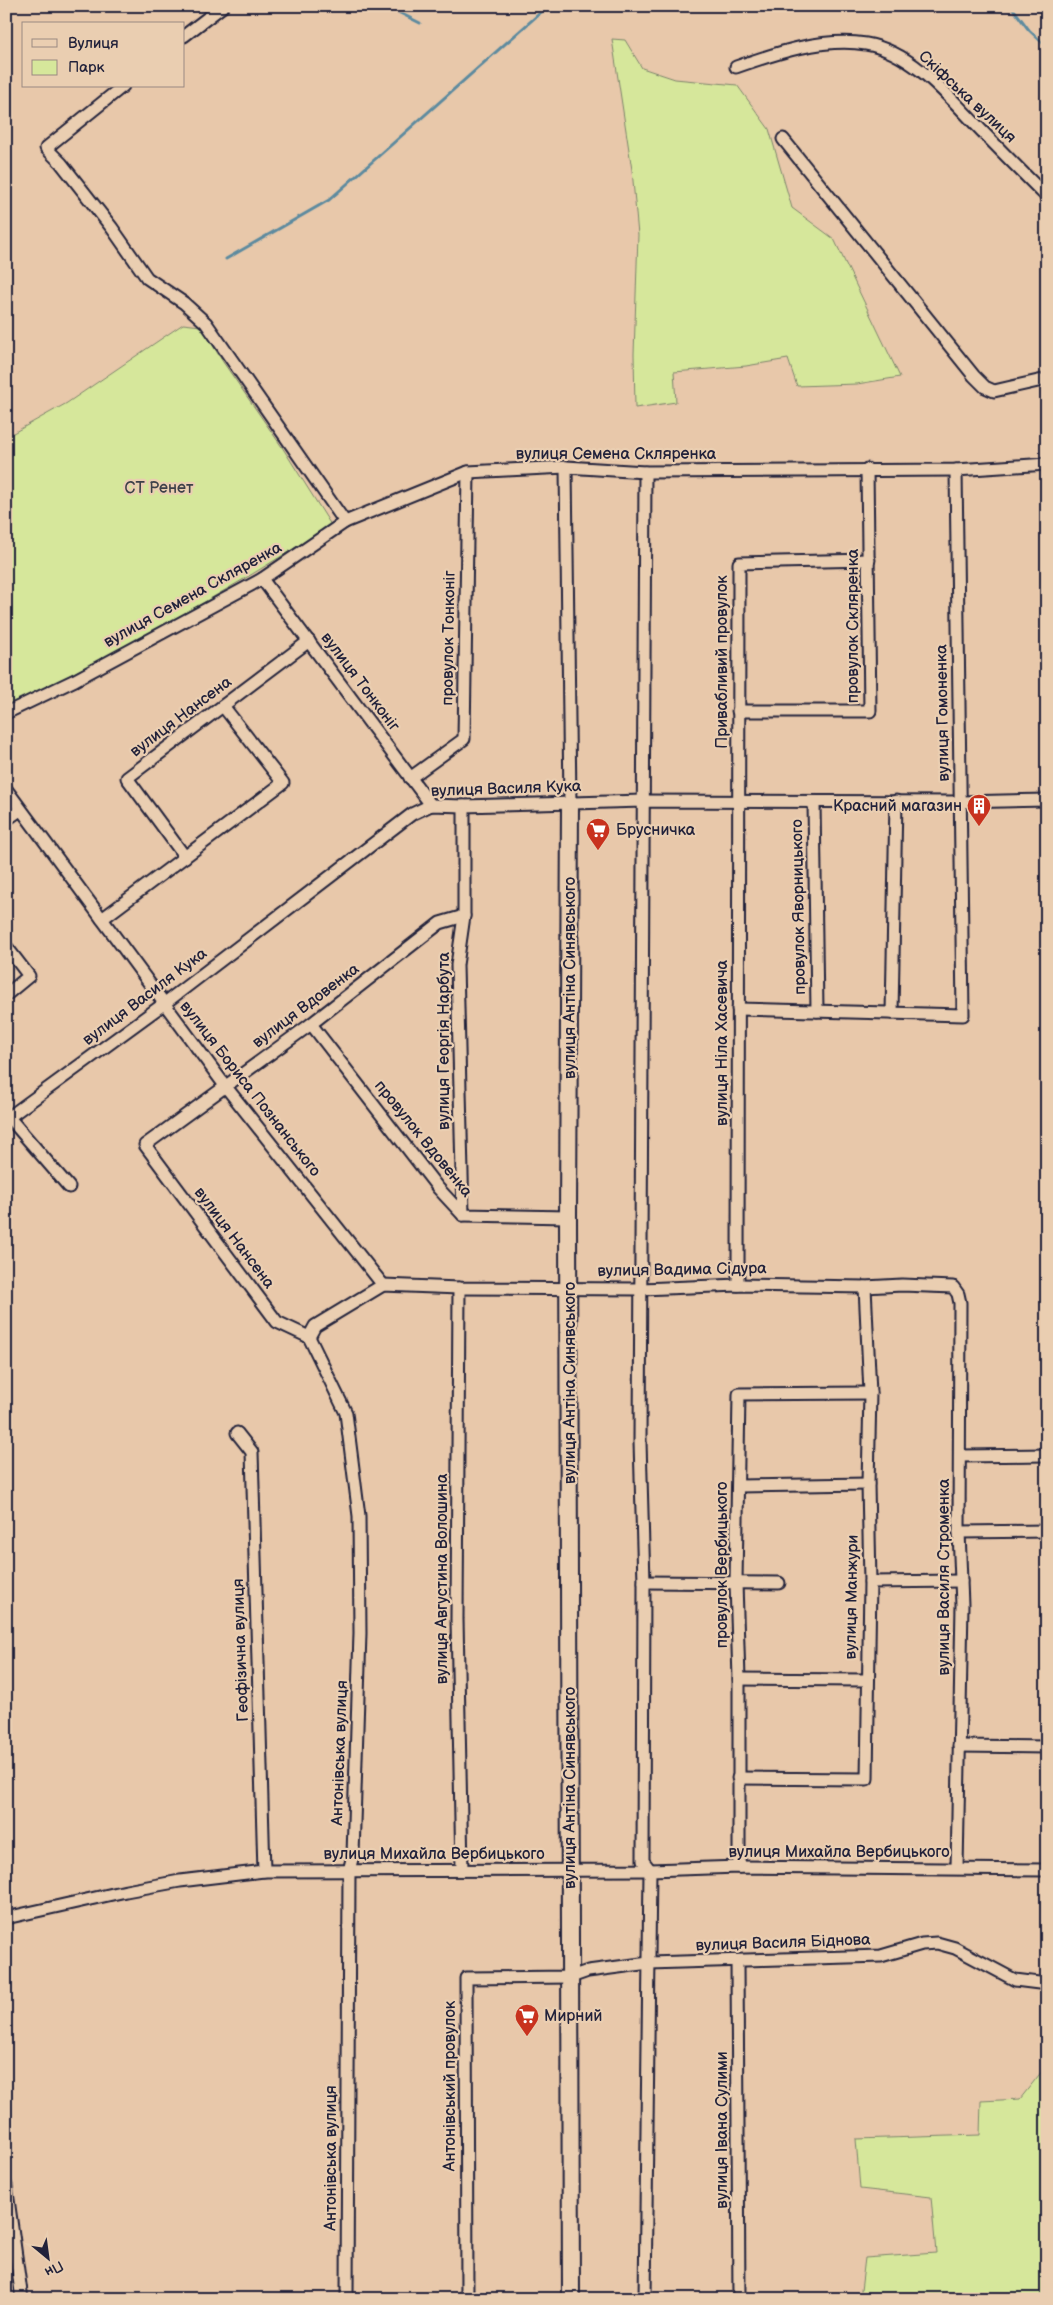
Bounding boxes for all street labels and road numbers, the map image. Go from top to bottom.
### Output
street label: Скіфська вулиця [914,47,1020,147]
street label: вулиця Семена Скляренка [516,445,717,464]
street label: вулиця Семена Скляренка [101,538,286,652]
street label: провулок Скляренка [844,548,863,703]
street label: провулок Тонконіг [438,570,460,706]
street label: Привабливий провулок [713,575,732,749]
street label: вулиця Тонконіг [317,629,403,735]
street label: вулиця Гомоненка [932,644,954,782]
street label: вулиця Нансена [127,672,236,761]
street label: вулиця Василя Кука [430,777,582,801]
street label: провулок Яворницького [788,819,810,995]
street label: вулиця Антіна Синявського [561,877,580,1079]
street label: вулиця Василя Кука [79,944,211,1050]
street label: вулиця Георгія Нарбута [435,951,454,1130]
street label: вулиця Вдовенка [249,959,364,1052]
street label: вулиця Ніла Хасевича [713,959,732,1126]
street label: вулиця Бориса Познанського [176,997,324,1181]
street label: провулок Вдовенка [370,1077,476,1202]
street label: вулиця Нансена [190,1184,279,1293]
street label: вулиця Вадима Сідура [597,1259,767,1281]
street label: вулиця Антіна Синявського [561,1282,580,1484]
street label: вулиця Августина Волошина [433,1473,452,1684]
street label: вулиця Василя Строменка [935,1478,954,1675]
street label: провулок Вербицького [713,1482,732,1648]
street label: вулиця Манжури [841,1534,863,1660]
street label: Геофізична вулиця [229,1578,253,1722]
street label: Антонівська вулиця [328,1680,352,1827]
street label: вулиця Антіна Синявського [561,1687,580,1889]
street label: вулиця Михайла Вербицького [728,1843,950,1862]
street label: вулиця Михайла Вербицького [323,1845,545,1864]
street label: вулиця Василя Біднова [695,1930,871,1956]
street label: Антонівський провулок [441,2000,460,2172]
street label: вулиця Івана Сулими [713,2051,732,2209]
street label: Антонівська вулиця [322,2085,341,2232]

